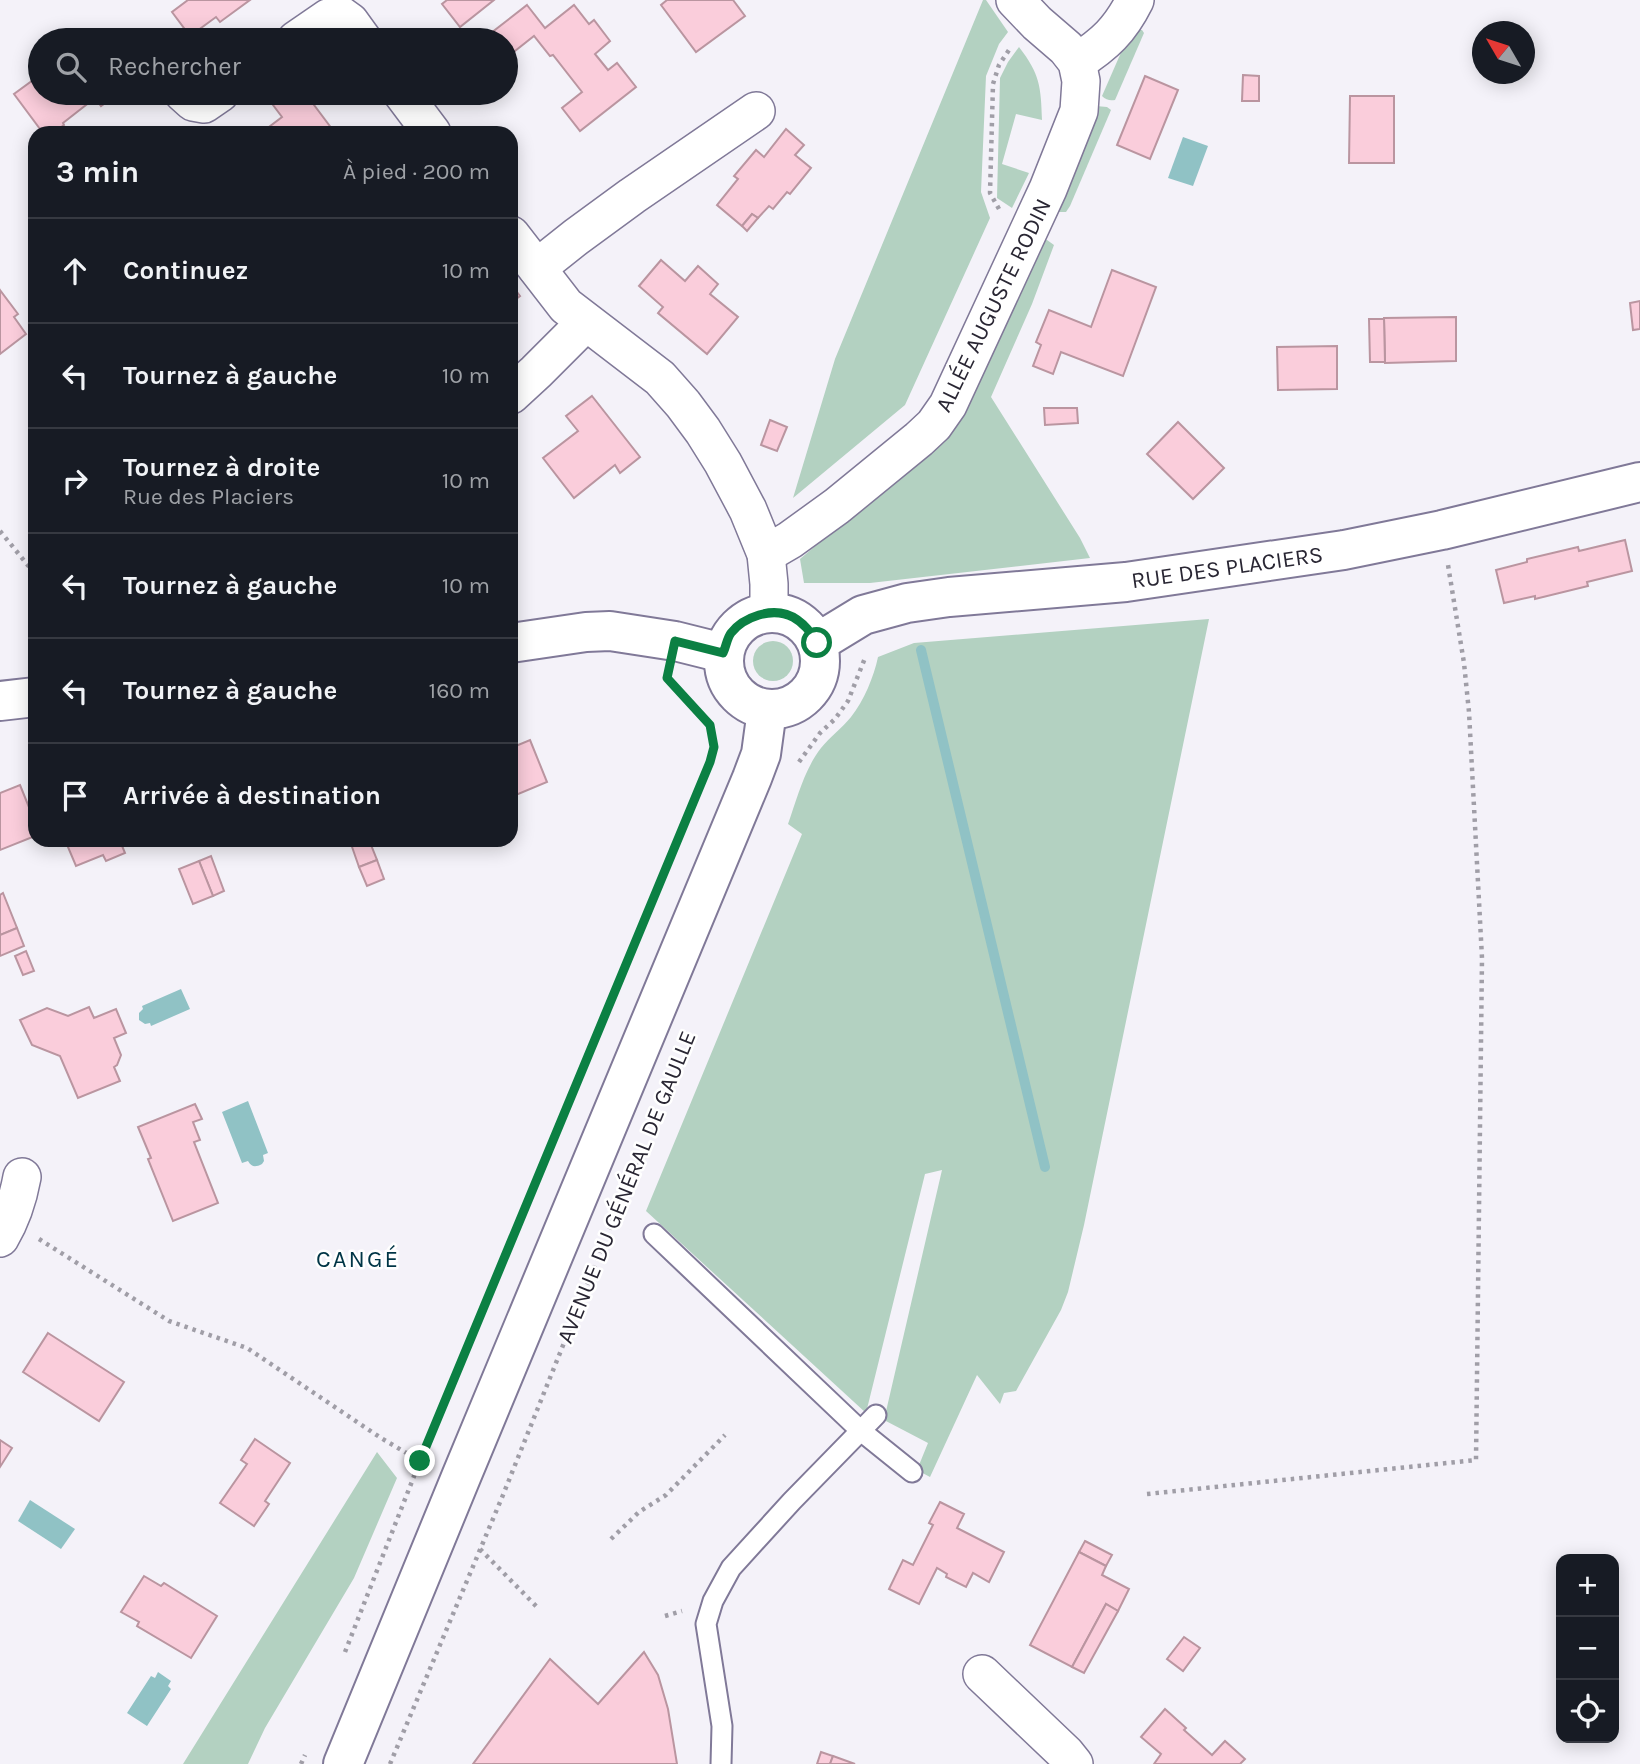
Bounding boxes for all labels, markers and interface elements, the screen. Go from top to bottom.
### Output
north arrow [1472,21,1535,84]
search box [28,28,518,105]
icon: search [52,48,90,86]
text: Rechercher [108,51,241,82]
text: 3 min [56,154,139,190]
text: À pied · 200 m [343,158,490,185]
street label: ALLÉE AUGUSTE RODIN [930,194,1057,416]
icon: ahead [56,252,94,290]
text: Continuez [123,255,248,286]
text: 10 m [442,257,490,284]
icon: left [56,357,94,395]
text: Tournez à gauche [123,360,337,391]
text: 10 m [442,362,490,389]
text: Tournez à droite [123,452,320,483]
icon: right [56,462,94,500]
text: 10 m [442,467,490,494]
text: Rue des Placiers [123,483,294,510]
street label: RUE DES PLACIERS [1130,541,1325,594]
icon: left [56,567,94,605]
text: Tournez à gauche [123,570,337,601]
text: 10 m [442,572,490,599]
route start [801,627,832,658]
icon: left [56,672,94,710]
text: Tournez à gauche [123,675,337,706]
text: 160 m [429,677,490,704]
icon: arrive [56,777,94,815]
text: Arrivée à destination [123,780,381,811]
street label: AVENUE DU GÉNÉRAL DE GAULLE [551,1027,702,1347]
district label: CANGÉ [316,1244,400,1273]
route end [404,1445,435,1476]
map controls [1556,1554,1619,1743]
button: + [1556,1554,1619,1617]
button: − [1556,1617,1619,1680]
button: locate [1556,1680,1619,1743]

